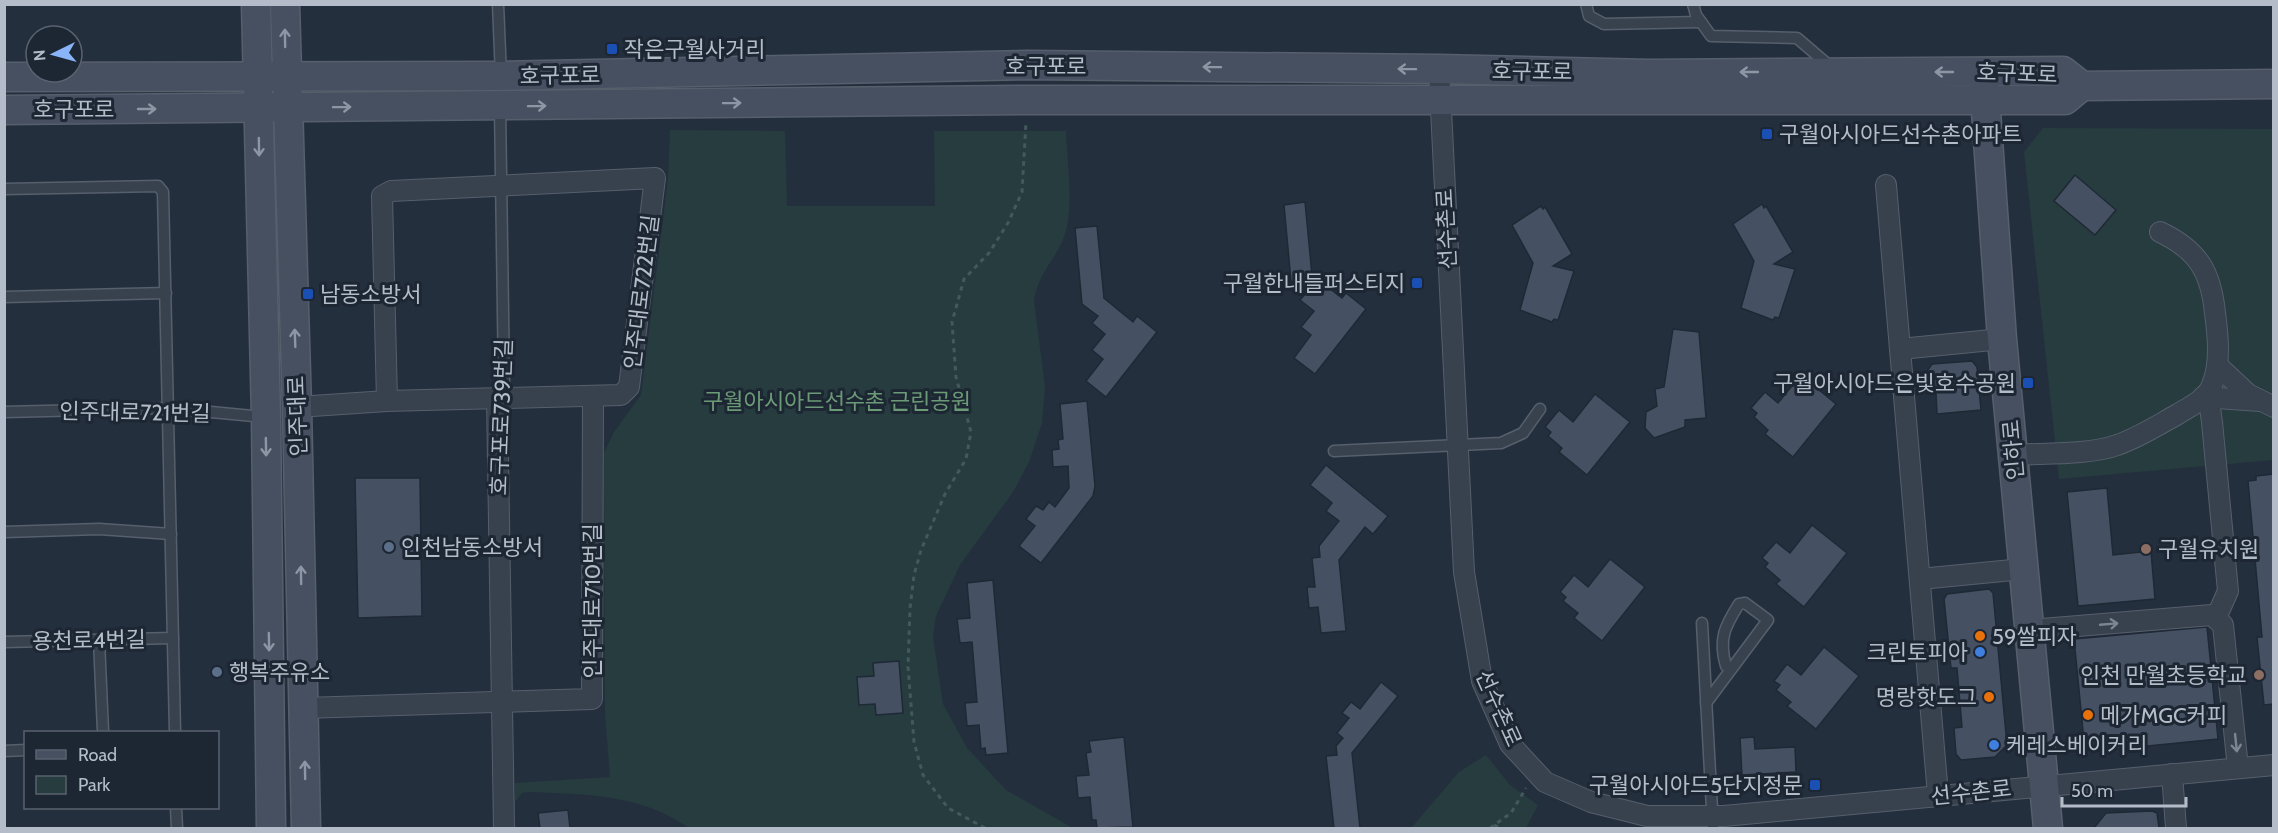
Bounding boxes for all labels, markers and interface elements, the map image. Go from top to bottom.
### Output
north arrow [24,24,84,84]
one-way arrow [279,29,291,49]
place label: 작은구월사거리 [624,36,766,63]
marker: 작은구월사거리 [605,42,619,56]
text: N [30,49,50,62]
street label: 호구포로 [1006,53,1086,80]
street label: 호구포로 [1491,57,1573,86]
street label: 호구포로 [1976,59,2058,88]
street label: 호구포로 [519,61,601,90]
one-way arrow [1203,61,1223,73]
one-way arrow [1398,63,1418,75]
one-way arrow [1740,66,1760,78]
one-way arrow [1935,66,1955,78]
street label: 호구포로 [34,96,114,123]
one-way arrow [721,97,741,109]
one-way arrow [526,100,546,111]
one-way arrow [331,102,351,113]
one-way arrow [136,103,156,115]
place label: 구월아시아드선수촌아파트 [1779,121,2022,148]
marker: 구월아시아드선수촌아파트 [1760,127,1774,141]
one-way arrow [253,136,265,156]
street label: 선수촌로 [1431,188,1462,270]
street label: 인주대로722번길 [619,213,664,371]
place label: 구월한내들퍼스티지 [1223,270,1405,297]
marker: 구월한내들퍼스티지 [1410,276,1424,290]
place label: 남동소방서 [320,281,421,308]
marker: 남동소방서 [301,287,315,301]
one-way arrow [289,329,300,349]
street label: 호구포로739번길 [485,338,518,496]
place label: 구월아시아드은빛호수공원 [1773,370,2016,397]
street label: 인주대로 [283,375,312,457]
marker: 구월아시아드은빛호수공원 [2021,376,2035,390]
park label: 구월아시아드선수촌 근린공원 [703,388,971,415]
street label: 인주대로721번길 [59,398,211,427]
street label: 인하로 [1997,419,2030,481]
one-way arrow [260,436,272,456]
street label: 인주대로710번길 [579,523,606,679]
place label: 인천남동소방서 [401,534,543,561]
place label: 구월유치원 [2158,536,2259,563]
marker: 인천남동소방서 [382,540,396,554]
marker: 구월유치원 [2139,542,2153,556]
one-way arrow [295,566,307,586]
one-way arrow [2098,618,2118,629]
place label: 59쌀피자 [1992,623,2077,650]
street label: 용천로4번길 [32,626,146,655]
marker: 59쌀피자 [1973,629,1987,643]
one-way arrow [263,631,275,651]
place label: 크린토피아 [1867,639,1968,666]
marker: 크린토피아 [1973,645,1987,659]
place label: 행복주유소 [229,659,330,686]
place label: 인천 만월초등학교 [2080,662,2247,689]
marker: 행복주유소 [210,665,224,679]
street label: 선수촌로 [1470,666,1527,751]
marker: 인천 만월초등학교 [2252,668,2266,682]
place label: 명랑핫도그 [1876,684,1977,711]
marker: 명랑핫도그 [1982,690,1996,704]
place label: 메가MGC커피 [2100,702,2227,729]
marker: 메가MGC커피 [2081,708,2095,722]
legend [24,731,219,809]
place label: 케레스베이커리 [2006,732,2148,759]
one-way arrow [2231,732,2242,752]
marker: 케레스베이커리 [1987,738,2001,752]
text: Road [78,744,117,766]
one-way arrow [299,761,311,781]
scale bar [2062,770,2186,808]
place label: 구월아시아드5단지정문 [1589,772,1803,799]
text: Park [78,774,111,796]
street label: 선수촌로 [1929,775,2013,810]
marker: 구월아시아드5단지정문 [1808,778,1822,792]
text: 50 m [2071,780,2113,802]

